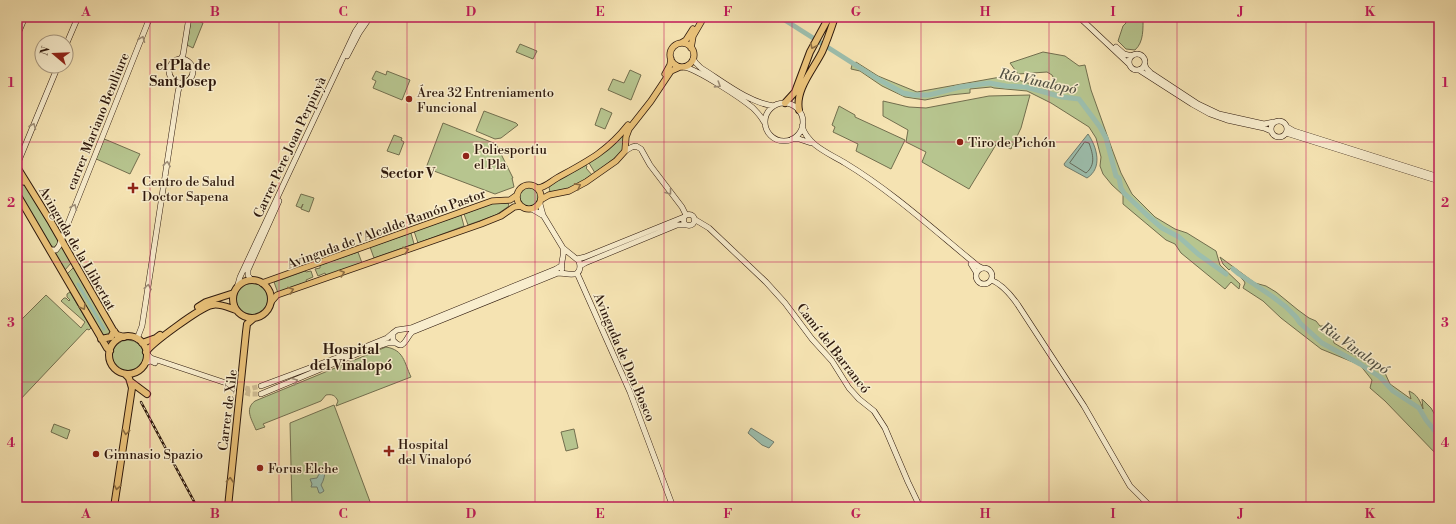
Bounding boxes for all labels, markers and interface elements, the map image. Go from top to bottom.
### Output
text: A [80,4,91,20]
text: B [210,4,220,20]
text: C [338,4,348,20]
text: D [466,4,476,20]
text: E [595,4,605,20]
text: F [723,4,733,20]
text: G [851,4,862,20]
text: H [980,4,991,20]
text: I [1110,4,1116,20]
text: J [1236,4,1244,20]
text: K [1365,4,1376,20]
north arrow [34,34,74,74]
one-way arrow [137,35,145,42]
one-way arrow [810,41,818,49]
text: N [37,44,54,57]
street label: carrer Mariano Benlliure [63,50,133,192]
district label: el Pla de Sant Josep [149,57,217,91]
water label: Río Vinalopó [996,65,1079,99]
street label: Carrer Pere Joan Perpinyà [250,74,330,221]
text: 1 [8,75,15,91]
text: 1 [1442,75,1449,91]
one-way arrow [714,80,721,88]
place label: Área 32 Entreniamento Funcional [416,84,554,116]
marker: Área 32 Entreniamento Funcional [404,94,414,104]
one-way arrow [28,123,36,131]
place label: Tiro de Pichón [968,135,1056,151]
marker: Tiro de Pichón [955,137,965,147]
place label: Poliesportiu el Pla [474,142,547,173]
marker: Poliesportiu el Pla [461,151,471,161]
one-way arrow [162,161,170,167]
district label: Sector V [381,165,436,183]
place label: Centro de Salud Doctor Sapena [142,174,235,205]
marker: Centro de Salud Doctor Sapena [127,182,139,194]
street label: Avinguda de la Llibertat [35,183,119,313]
one-way arrow [574,183,581,191]
street label: Avinguda de l'Alcalde Ramón Pastor [284,185,488,273]
one-way arrow [665,187,672,194]
text: 2 [7,195,15,211]
text: 2 [1441,195,1449,211]
one-way arrow [69,204,77,212]
one-way arrow [402,246,409,255]
one-way arrow [338,269,345,277]
one-way arrow [143,284,152,290]
one-way arrow [288,287,295,295]
street label: Avinguda de Don Bosco [589,290,658,424]
street label: Camí del Barrancó [793,300,873,397]
one-way arrow [78,303,85,310]
text: 3 [7,315,15,331]
text: 3 [1441,315,1449,331]
water label: Riu Vinalopó [1316,318,1393,380]
district label: Hospital del Vinalopó [310,341,392,375]
street label: Carrer de Xile [215,368,241,452]
one-way arrow [292,377,299,385]
one-way arrow [122,429,131,435]
text: 4 [7,435,16,451]
text: 4 [1441,435,1450,451]
place label: Hospital del Vinalopó [398,437,472,468]
marker: Hospital del Vinalopó [383,445,395,457]
place label: Gimnasio Spazio [104,447,203,463]
marker: Gimnasio Spazio [91,449,101,459]
place label: Forus Elche [268,461,339,477]
marker: Forus Elche [255,463,265,473]
one-way arrow [225,477,234,483]
one-way arrow [113,484,122,490]
text: A [80,506,91,522]
text: B [210,506,220,522]
text: C [338,506,348,522]
text: D [466,506,476,522]
text: E [595,506,605,522]
text: F [723,506,733,522]
text: G [851,506,862,522]
text: H [980,506,991,522]
text: I [1110,506,1116,522]
text: J [1236,506,1244,522]
text: K [1365,506,1376,522]

